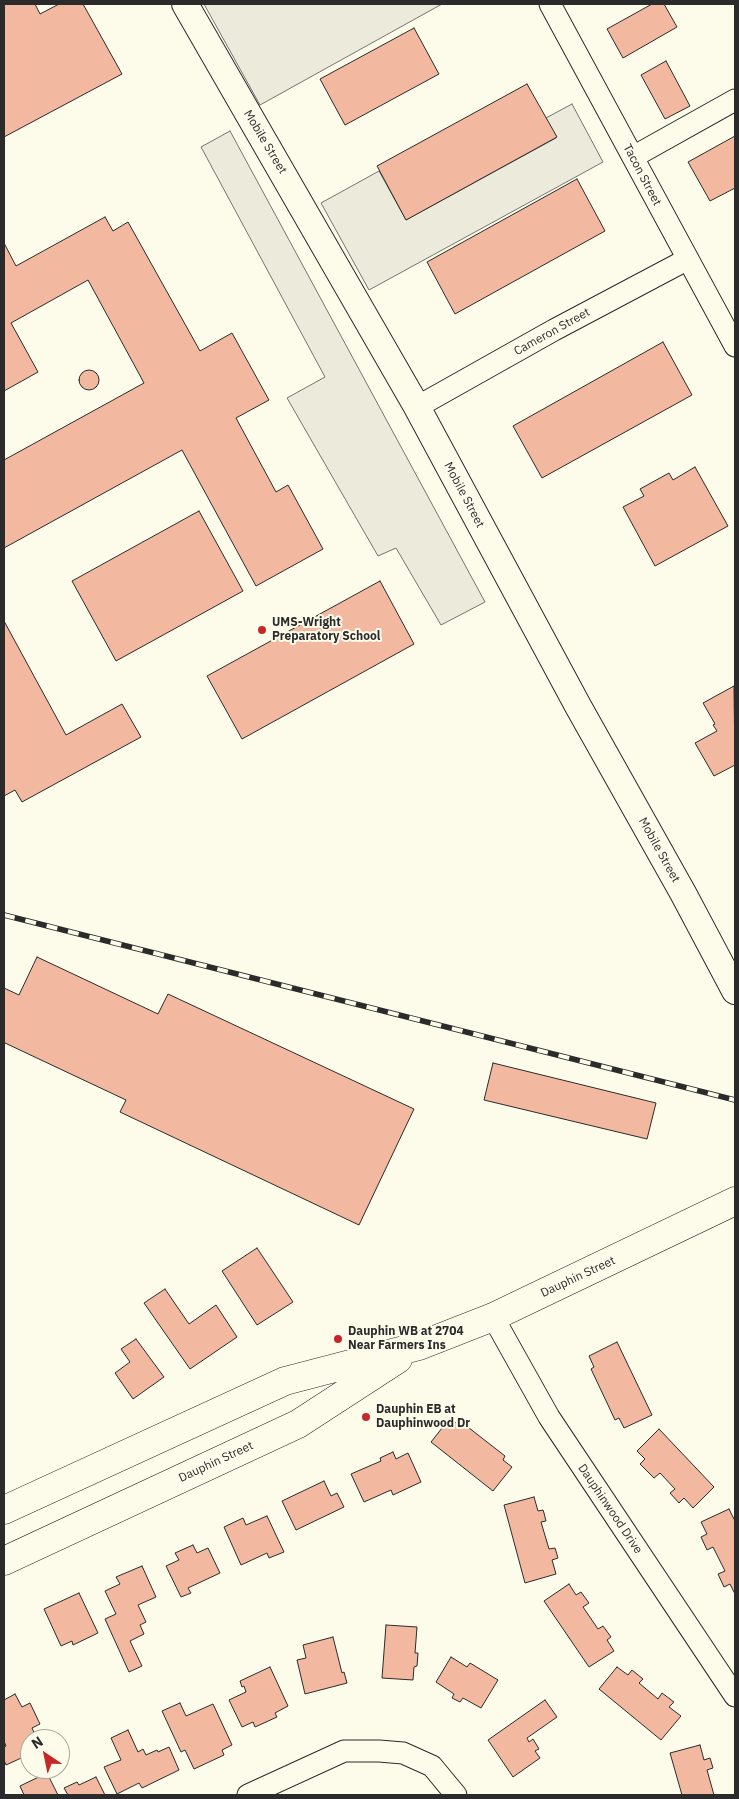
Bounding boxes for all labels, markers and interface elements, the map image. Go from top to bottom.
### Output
street label: Mobile Street [240,107,290,177]
street label: Tacon Street [620,142,664,208]
street label: Cameron Street [512,305,592,359]
street label: Mobile Street [441,460,487,530]
place label: UMS-Wright Preparatory School [272,616,380,644]
marker: UMS-Wright Preparatory School [256,624,268,636]
street label: Mobile Street [635,815,683,885]
street label: Dauphin Street [538,1253,618,1301]
place label: Dauphin WB at 2704 Near Farmers Ins [348,1325,464,1353]
marker: Dauphin WB at 2704 Near Farmers Ins [332,1333,344,1345]
place label: Dauphin EB at Dauphinwood Dr [376,1403,470,1431]
marker: Dauphin EB at Dauphinwood Dr [360,1411,372,1423]
street label: Dauphin Street [176,1438,256,1486]
street label: Dauphinwood Drive [575,1461,645,1557]
north arrow [20,1729,70,1779]
text: N [28,1732,46,1753]

